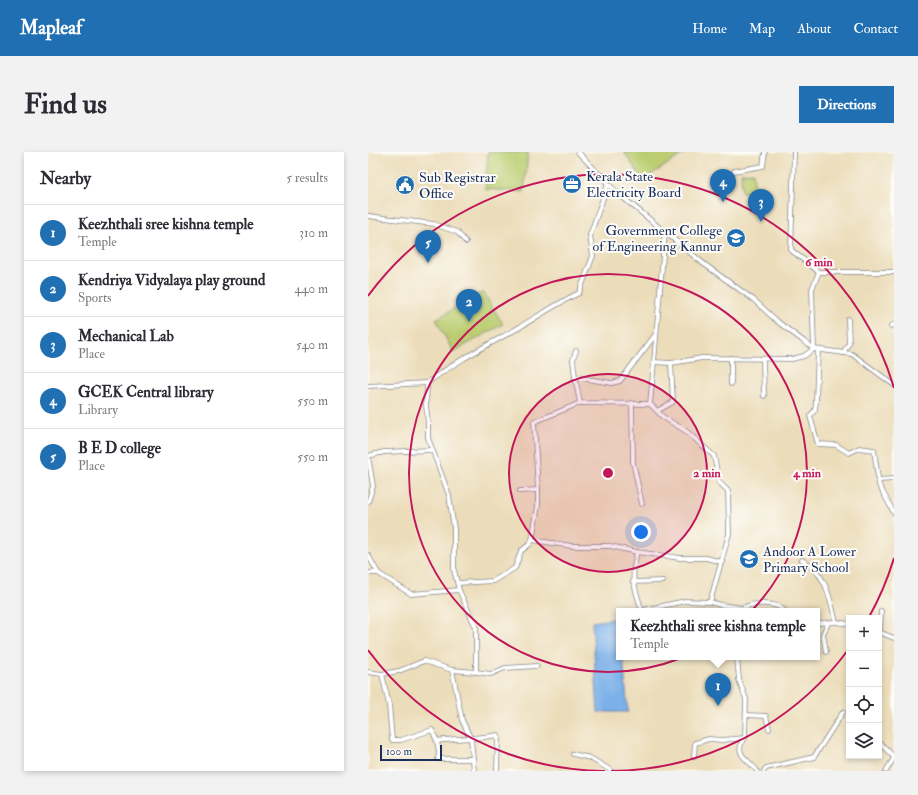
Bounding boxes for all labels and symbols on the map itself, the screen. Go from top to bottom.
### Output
place label: Kerala State Electricity Board [586,168,681,202]
place label: Sub Registrar Office [419,169,496,202]
pin: 4 [710,169,736,202]
office icon: Kerala State Electricity Board [561,173,583,195]
public building icon: Sub Registrar Office [394,174,416,196]
pin: 3 [748,189,774,222]
place label: Government College of Engineering Kannur [593,222,723,255]
school or university icon: Government College of Engineering Kannur [725,227,747,249]
pin: 5 [415,230,441,263]
text: 6 min [805,255,833,270]
pin: 2 [456,289,482,322]
centre of rings [601,466,615,480]
text: 2 min [693,466,721,481]
text: 4 min [792,466,822,481]
your location [631,522,651,542]
place label: Andoor A Lower Primary School [762,543,857,577]
school or university icon: Andoor A Lower Primary School [738,548,760,570]
pin: 1 [705,673,731,706]
scale bar [380,743,442,762]

